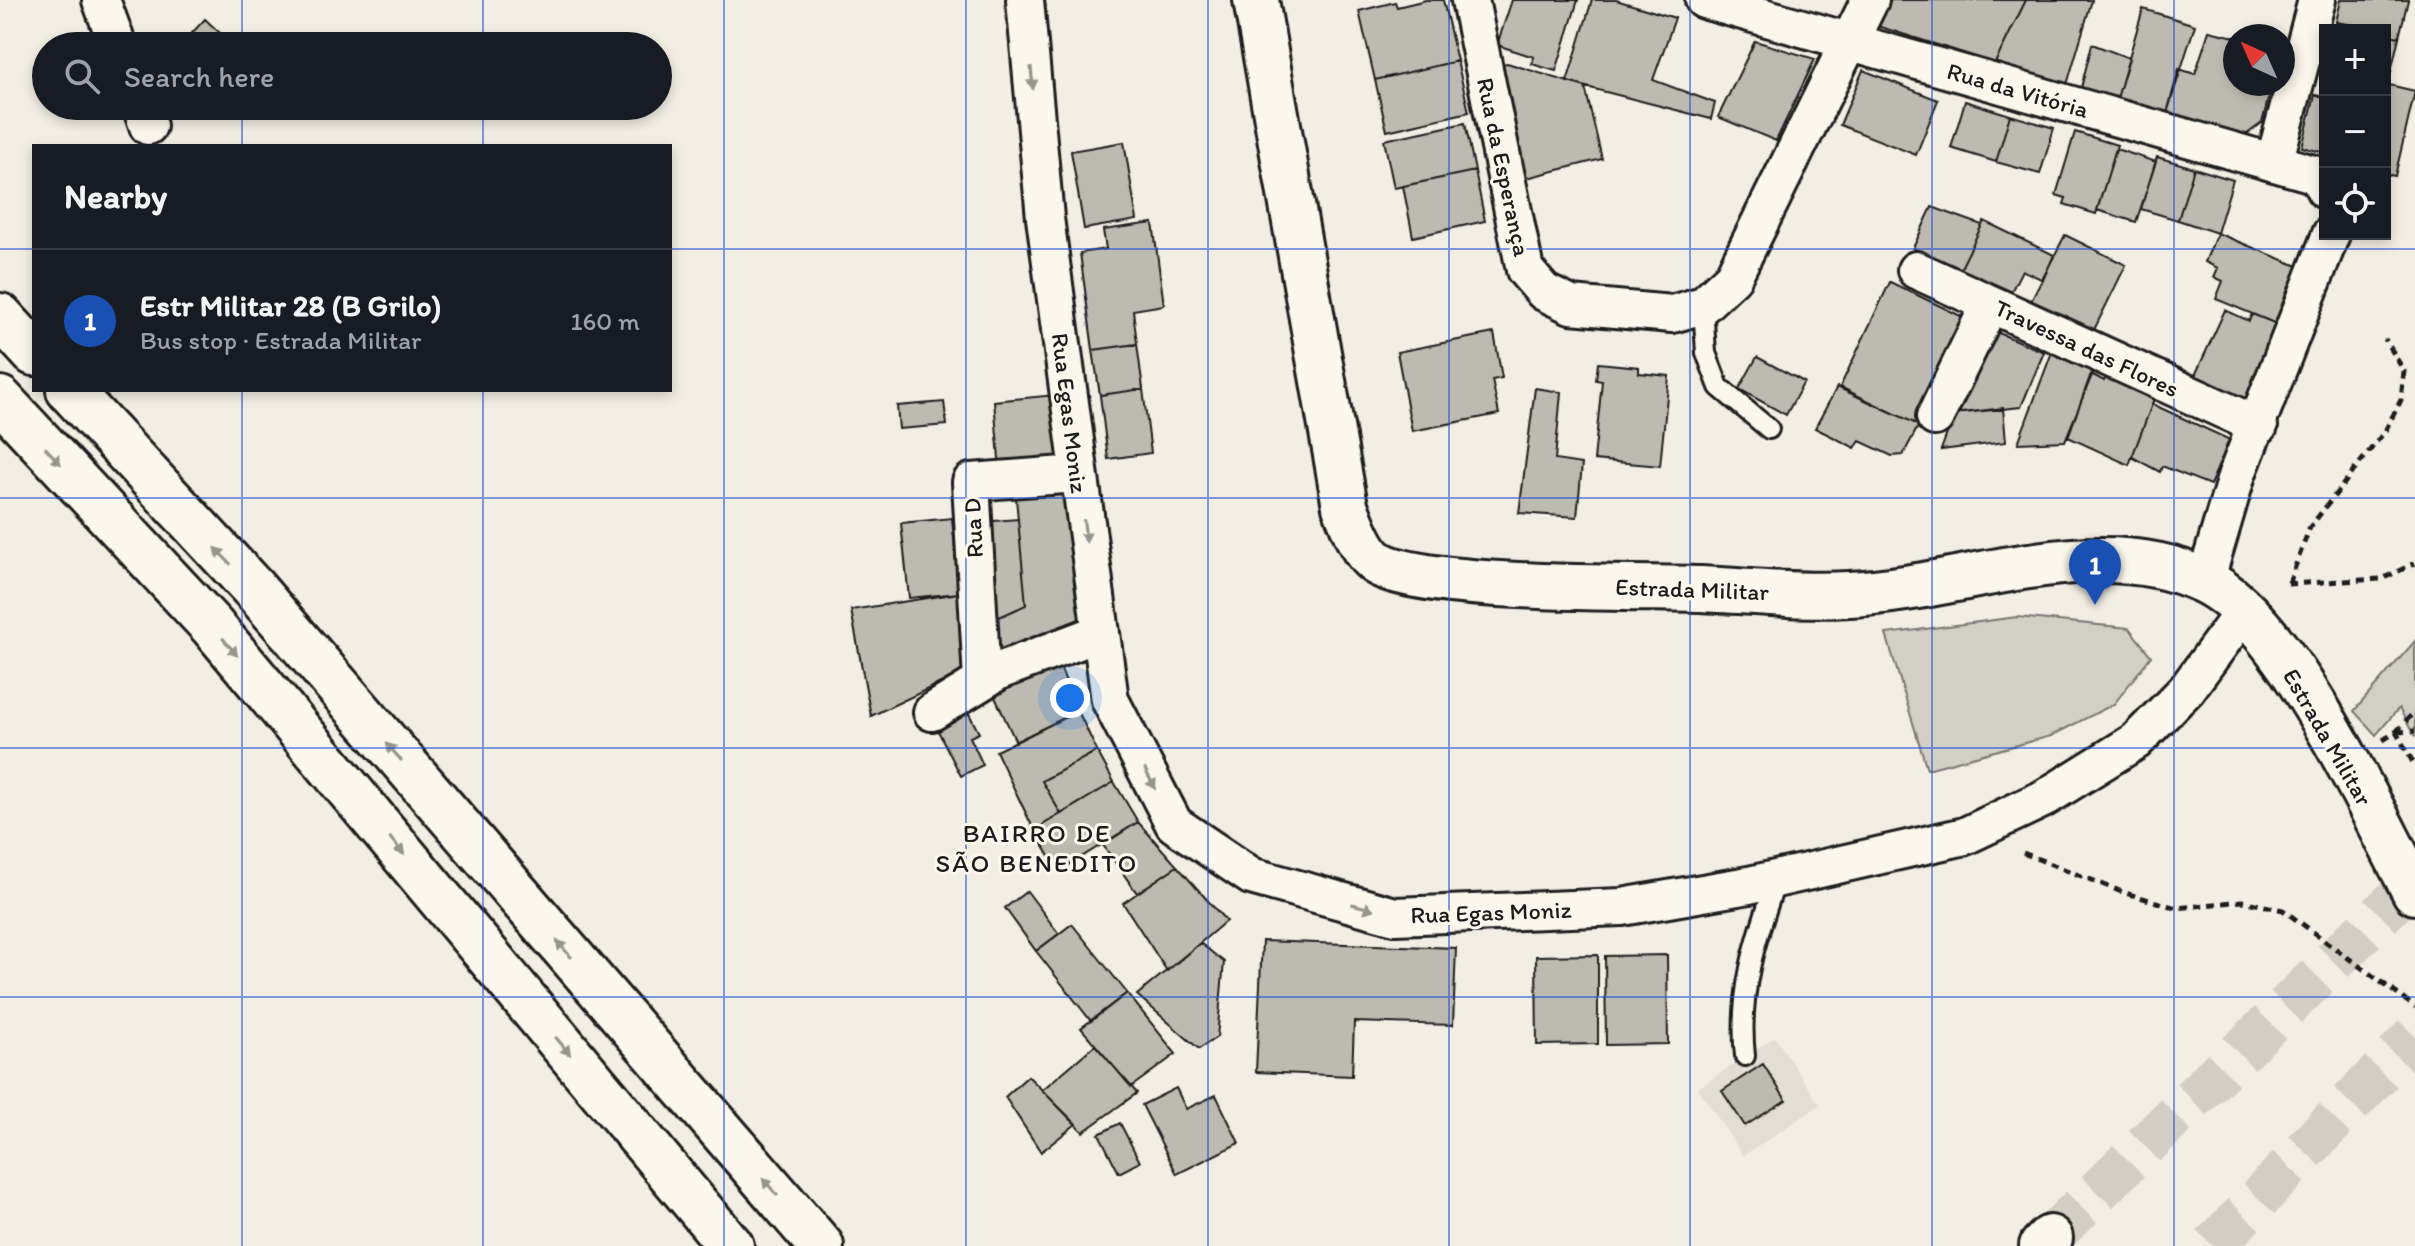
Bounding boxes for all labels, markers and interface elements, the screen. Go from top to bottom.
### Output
north arrow [2223,24,2295,96]
map controls [2319,24,2391,240]
button: + [2319,24,2391,96]
search box [32,32,672,120]
icon: search [60,54,104,98]
street label: Rua da Vitória [1944,56,2093,124]
text: Search here [124,58,274,95]
one-way arrow [1026,66,1039,91]
street label: Rua da Esperança [1471,75,1537,260]
button: − [2319,96,2391,168]
button: locate [2319,168,2391,240]
text: Nearby [64,176,167,217]
text: Estr Militar 28 (B Grilo) [140,287,441,324]
street label: Travessa das Flores [1990,293,2184,403]
text: 1 [84,305,96,337]
text: 160 m [570,305,640,337]
text: Bus stop · Estrada Militar [140,324,421,356]
street label: Rua Egas Moniz [1046,331,1094,495]
one-way arrow [44,446,62,465]
street label: Rua D [957,497,989,559]
one-way arrow [1078,518,1091,543]
pin: 1 [2069,539,2121,605]
one-way arrow [214,547,232,566]
street label: Estrada Militar [1615,572,1770,606]
one-way arrow [221,636,238,656]
street label: Estrada Militar [2277,663,2379,811]
your location [1050,678,1090,718]
one-way arrow [386,742,403,762]
one-way arrow [1144,767,1157,790]
district label: BAIRRO DE SÃO BENEDITO [936,817,1138,879]
one-way arrow [388,836,405,856]
street label: Rua Egas Moniz [1410,895,1572,929]
one-way arrow [1350,901,1375,913]
one-way arrow [555,939,573,958]
one-way arrow [554,1035,571,1055]
one-way arrow [761,1178,779,1197]

